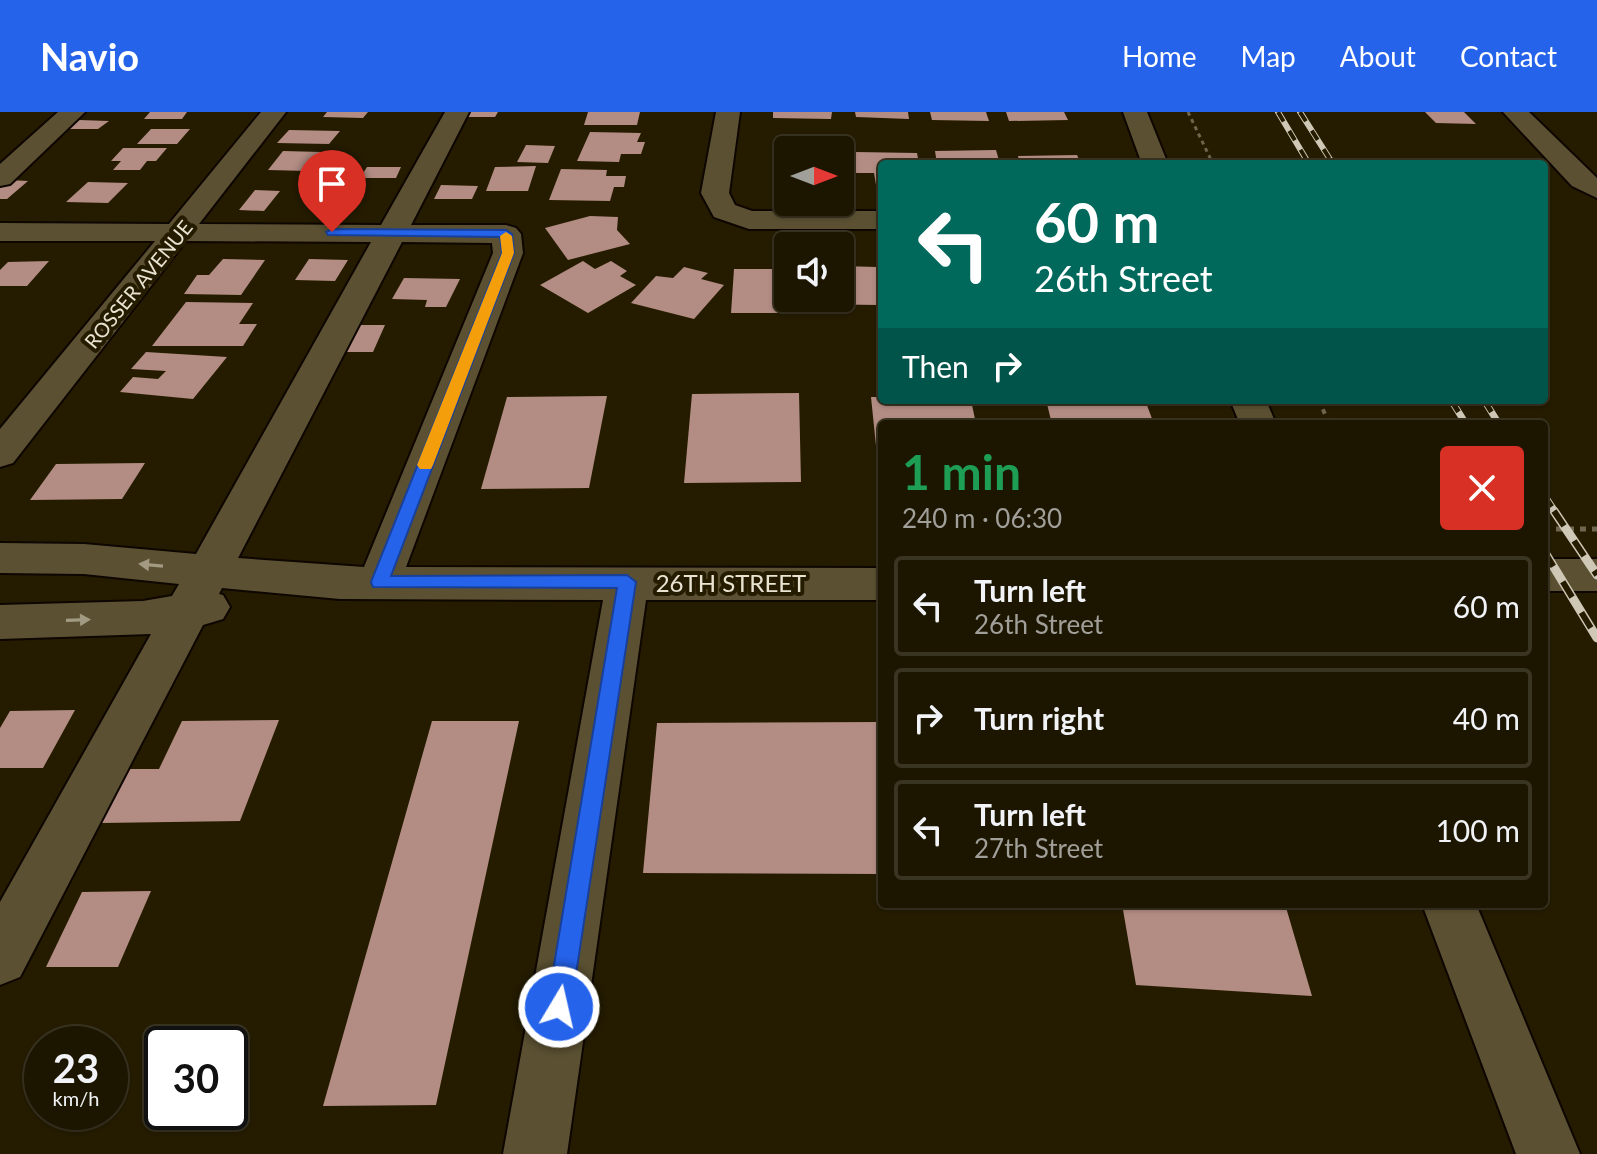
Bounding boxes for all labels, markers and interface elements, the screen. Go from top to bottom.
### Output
text: Navio [40,33,139,79]
text: Home [1122,39,1197,73]
text: Map [1241,39,1296,73]
text: About [1340,39,1416,73]
text: Contact [1460,39,1557,73]
north arrow [774,136,854,216]
map controls [774,136,854,312]
pin [298,150,366,232]
icon: arrive [310,162,354,206]
text: 60 m [1034,188,1159,255]
icon: left [902,192,1006,296]
street label: ROSSER AVENUE [79,215,197,353]
button: sound [774,232,854,312]
text: 26th Street [1034,256,1213,300]
icon: right [985,344,1029,388]
text: Then [902,348,969,384]
text: 1 min [902,443,1021,500]
button: close [1440,446,1524,530]
text: 240 m · 06:30 [902,502,1062,534]
one-way arrow [138,558,163,571]
street label: 26TH STREET [656,568,806,597]
text: Turn left [974,572,1086,608]
icon: left [906,584,950,628]
text: 60 m [1453,588,1520,624]
text: 26th Street [974,608,1103,640]
one-way arrow [66,614,91,626]
icon: right [906,696,950,740]
text: Turn right [974,700,1104,736]
text: 40 m [1453,700,1520,736]
text: Turn left [974,796,1086,832]
icon: left [906,808,950,852]
text: 100 m [1435,812,1520,848]
text: 27th Street [974,832,1103,864]
position arrow [517,965,601,1049]
speed limit sign: 30 [144,1026,248,1130]
text: 23 [53,1044,99,1092]
text: km/h [53,1086,99,1110]

